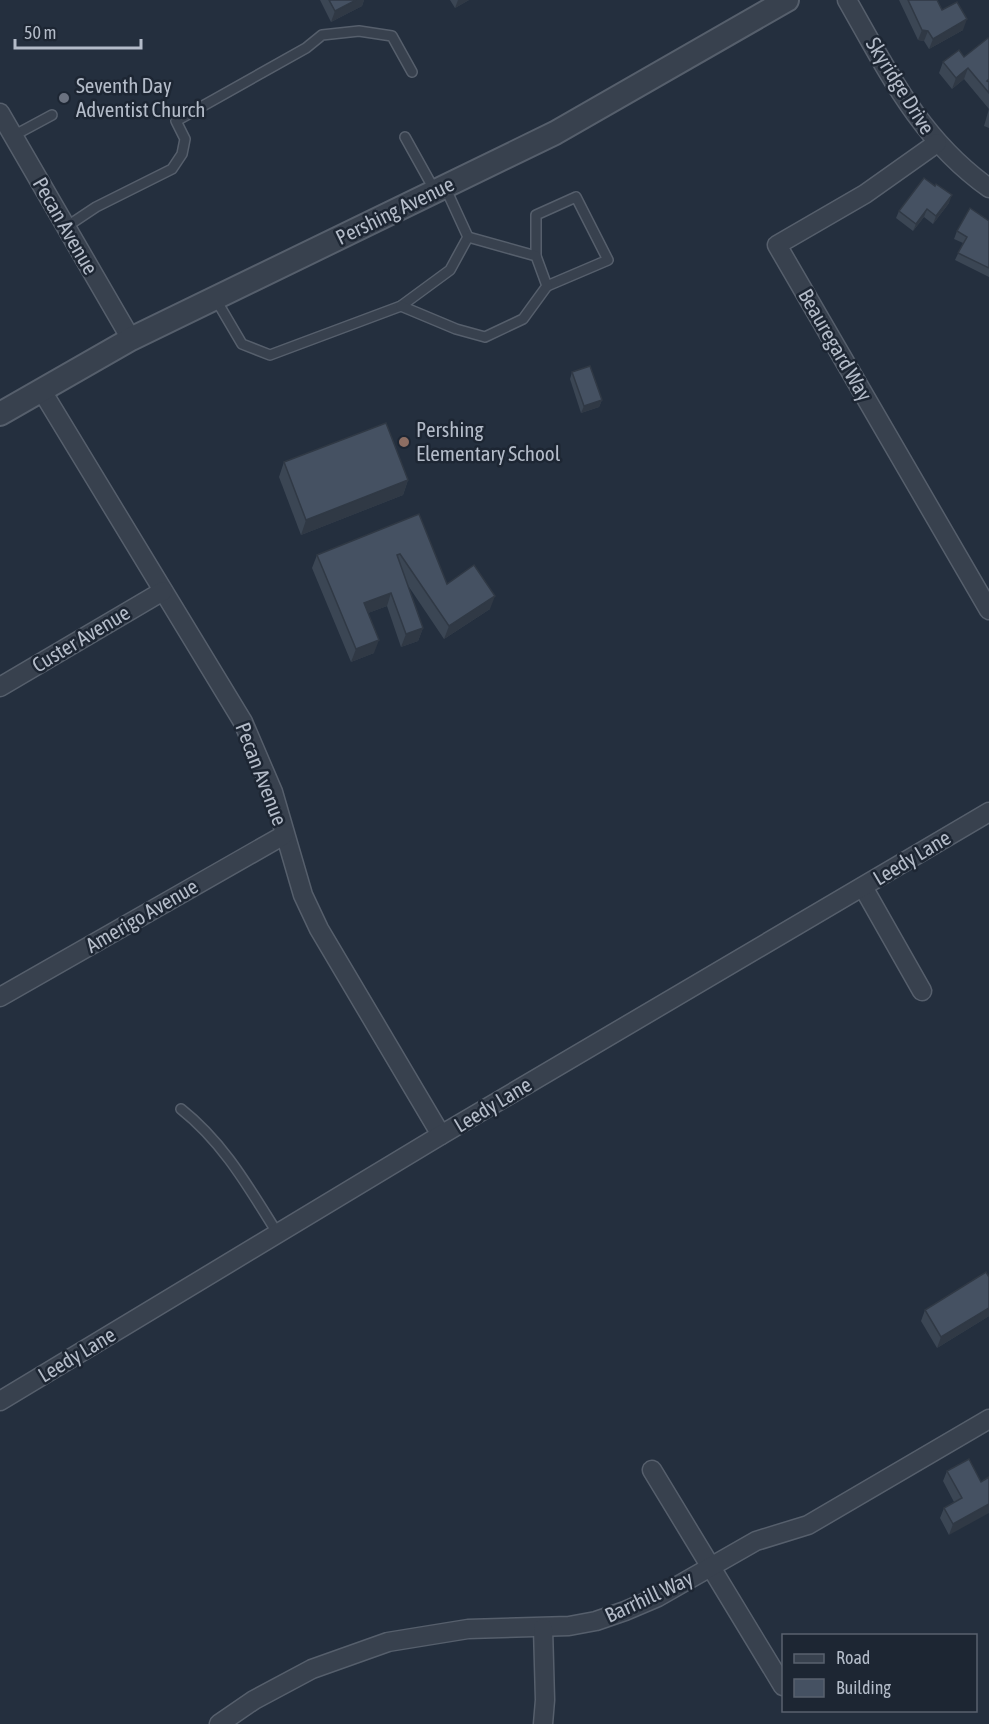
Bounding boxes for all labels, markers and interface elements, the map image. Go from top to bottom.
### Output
scale bar [15,12,141,50]
text: 50 m [24,22,56,43]
street label: Skyridge Drive [862,33,940,138]
place label: Seventh Day Adventist Church [76,73,206,121]
marker: Seventh Day Adventist Church [57,91,71,105]
street label: Pershing Avenue [332,171,458,249]
street label: Pecan Avenue [28,173,103,278]
street label: Beauregard Way [794,284,878,405]
place label: Pershing Elementary School [416,417,561,465]
marker: Pershing Elementary School [397,435,411,449]
street label: Custer Avenue [27,600,134,677]
street label: Pecan Avenue [231,719,293,828]
street label: Leedy Lane [868,825,955,890]
street label: Amerigo Avenue [81,873,202,957]
street label: Leedy Lane [449,1072,536,1137]
street label: Leedy Lane [33,1322,120,1387]
street label: Barrhill Way [601,1565,697,1627]
legend [782,1634,977,1712]
text: Road [836,1647,870,1668]
text: Building [836,1677,891,1698]

